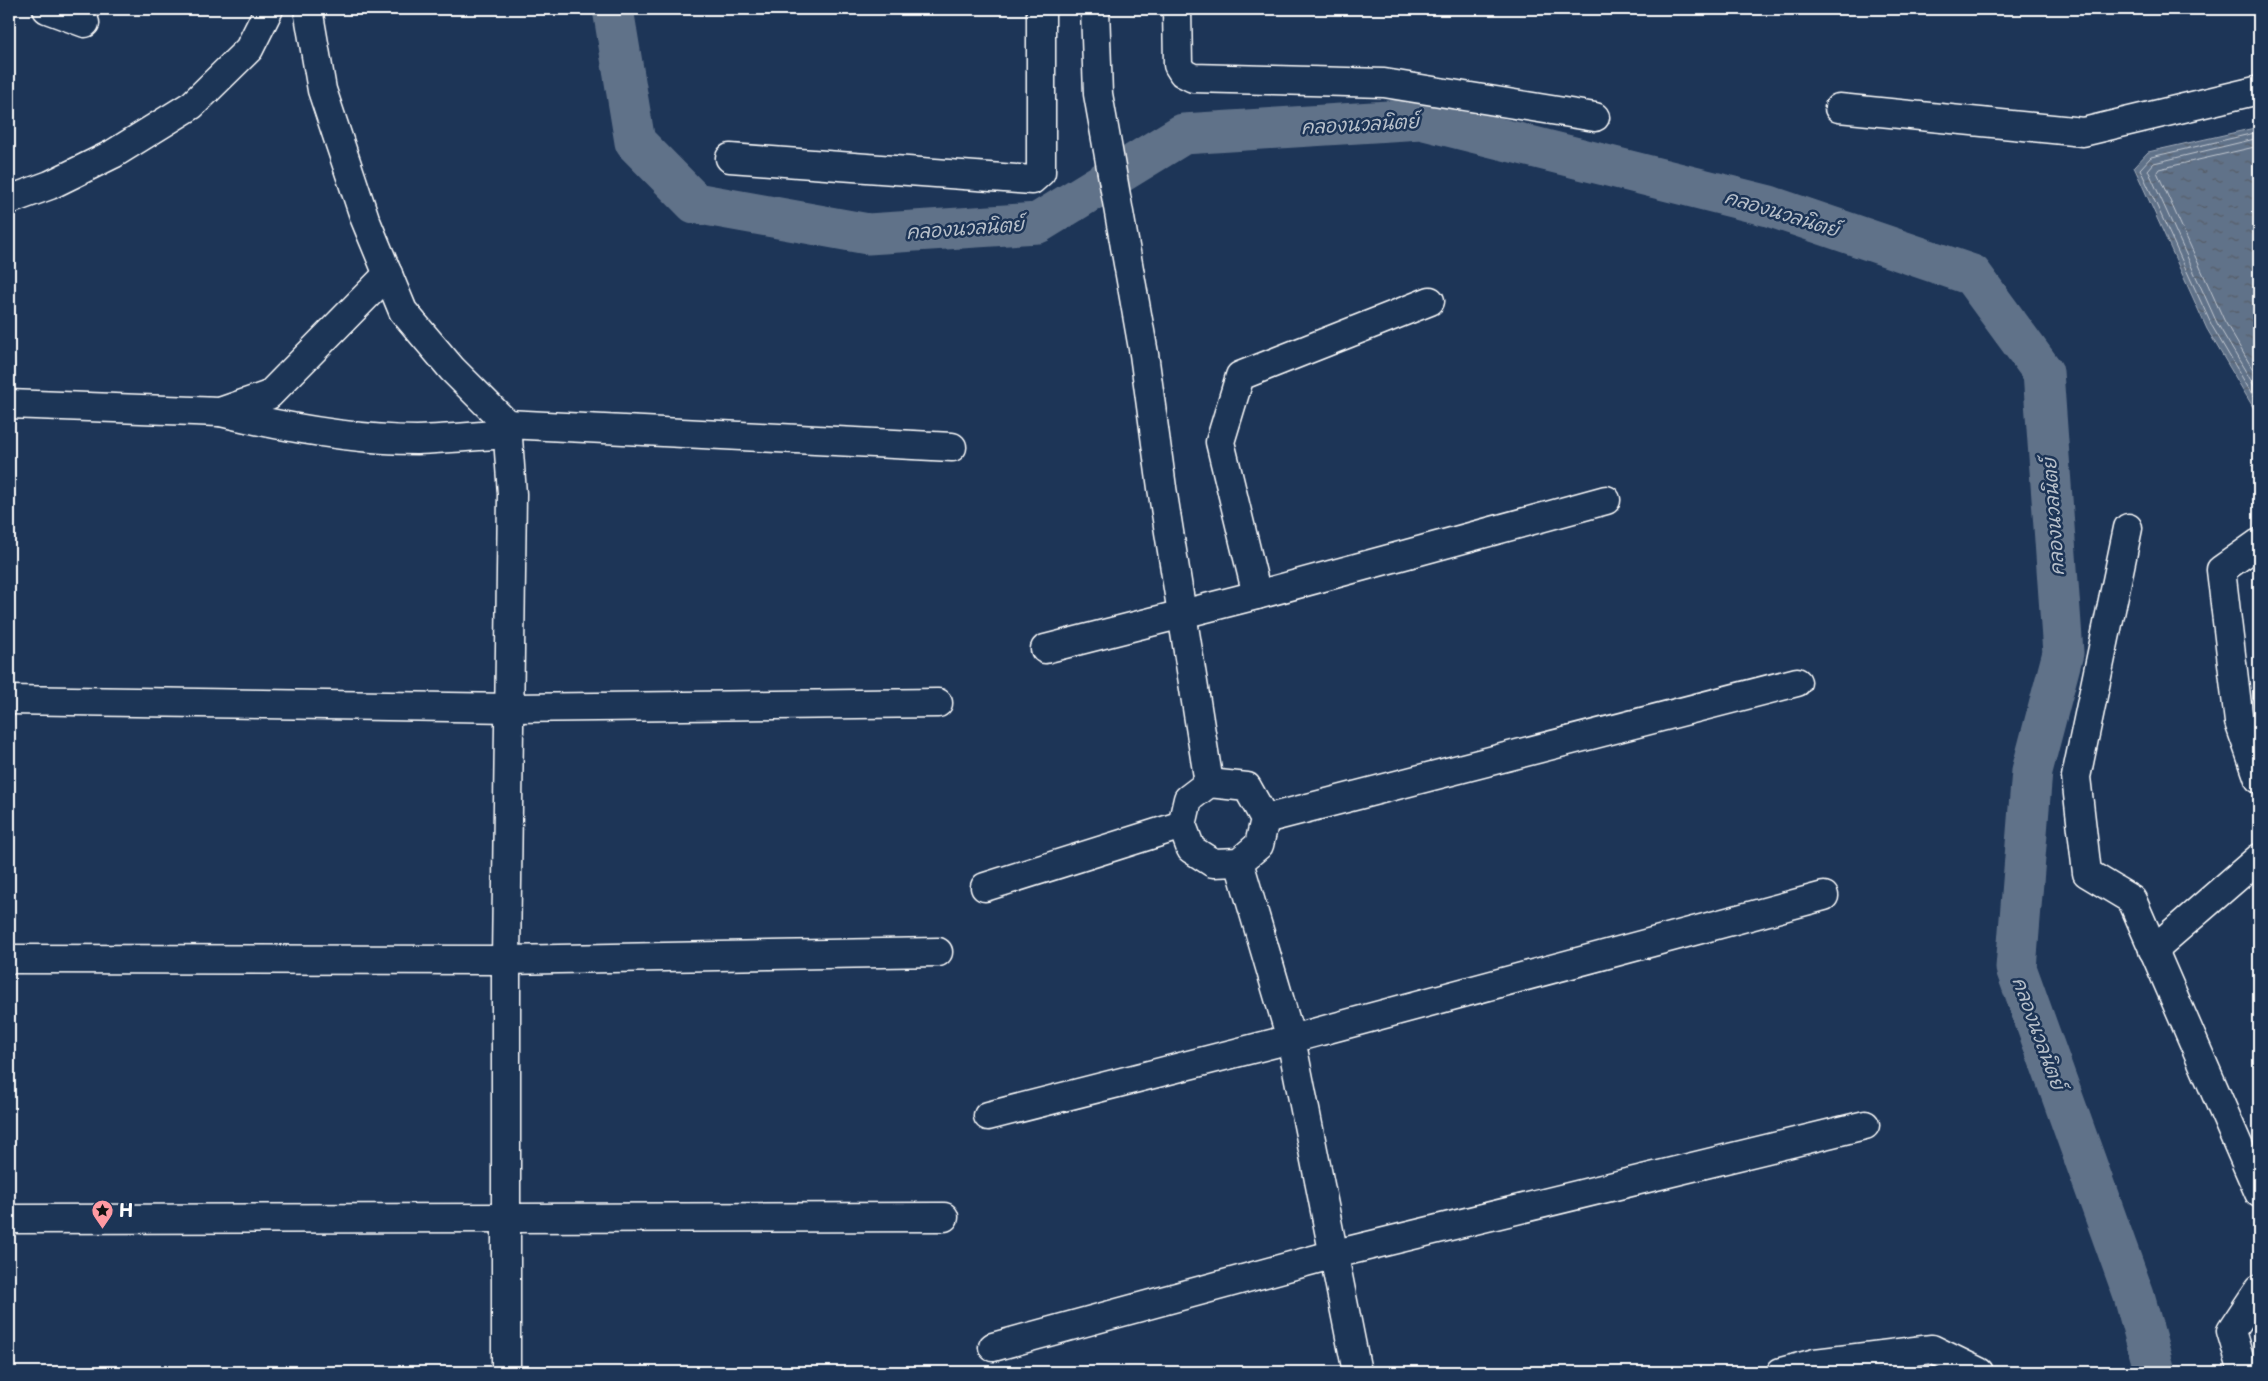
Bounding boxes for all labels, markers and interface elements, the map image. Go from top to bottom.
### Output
water label: คลองนวลนิตย์ [1300,106,1424,140]
water label: คลองนวลนิตย์ [1722,181,1847,244]
water label: คลองนวลนิตย์ [905,209,1029,245]
water label: คลองนวลนิตย์ [2034,453,2070,577]
water label: คลองนวลนิตย์ [2007,972,2075,1097]
place label: H [119,1196,133,1223]
place icon: H [91,1199,115,1230]

